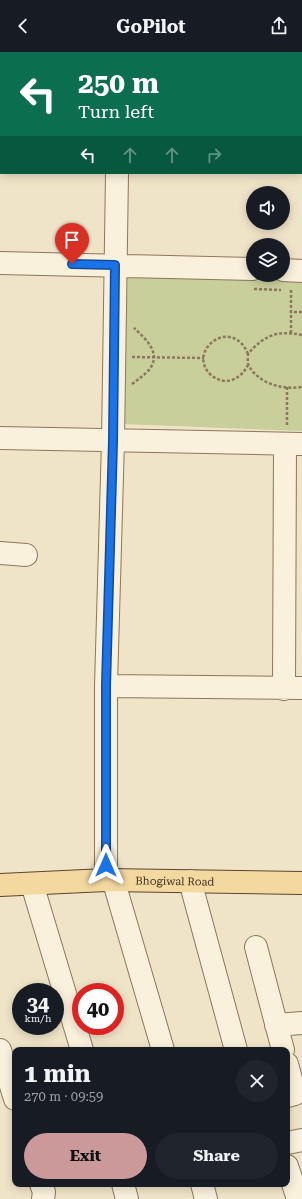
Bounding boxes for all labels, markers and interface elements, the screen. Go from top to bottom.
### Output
icon: back [12,15,34,37]
icon: share [268,15,290,37]
text: GoPilot [116,16,186,37]
text: 250 m [78,67,159,100]
icon: left [12,68,64,120]
text: Turn left [78,101,154,122]
icon: left [77,144,99,166]
icon: ahead [119,144,141,166]
icon: ahead [161,144,183,166]
icon: right [203,144,225,166]
map controls [246,186,290,282]
button: sound [246,186,290,230]
pin [55,223,89,264]
icon: arrive [61,229,83,251]
button: layers [246,238,290,282]
position arrow [85,844,127,886]
street label: Bhogiwal Road [135,874,215,889]
speed limit sign: 40 [72,983,124,1035]
text: 34 [27,992,49,1016]
text: km/h [25,1013,51,1024]
text: 1 min [24,1060,91,1088]
button: close [236,1060,278,1102]
text: 270 m · 09:59 [24,1089,103,1104]
button: Exit [24,1133,147,1179]
button: Share [155,1133,278,1179]

